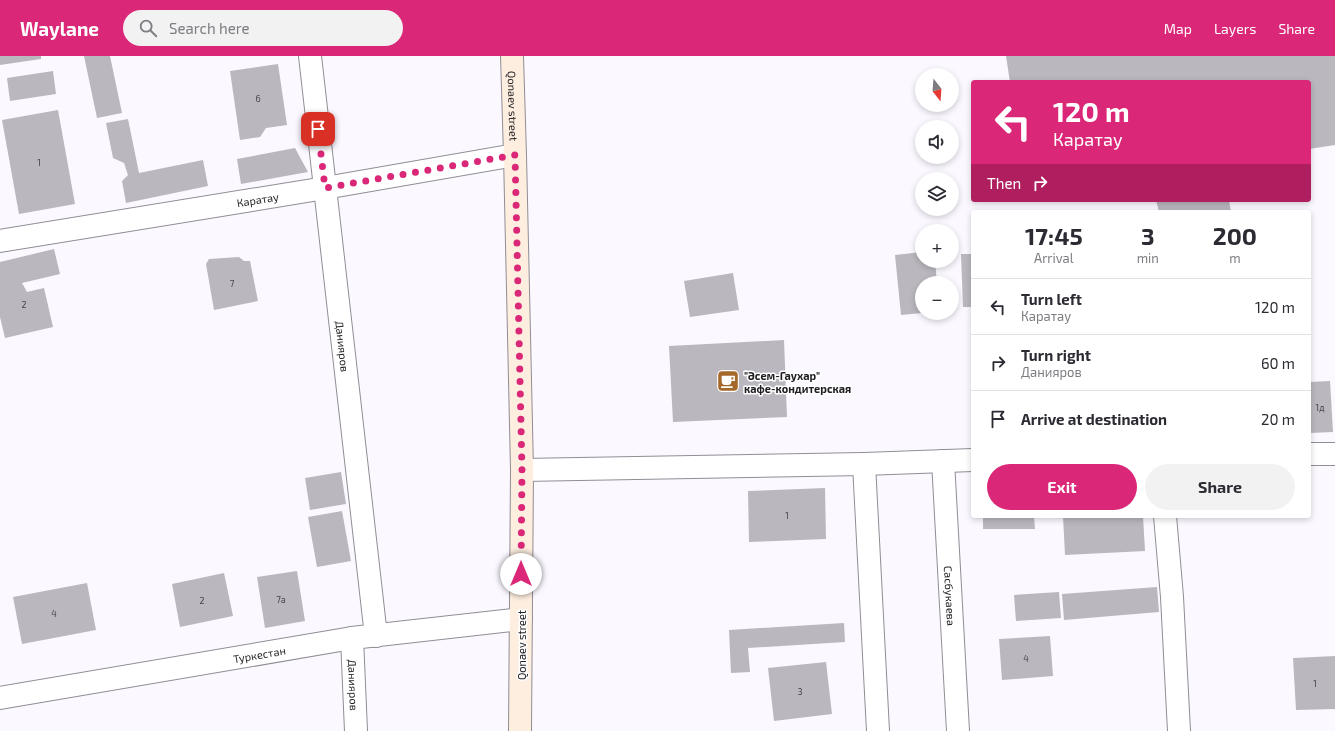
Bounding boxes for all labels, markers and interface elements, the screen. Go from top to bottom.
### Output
search box [123,10,403,46]
text: Waylane [20,17,99,40]
icon: search [137,17,159,39]
text: Search here [169,19,250,37]
text: Map [1164,20,1192,37]
text: Layers [1214,20,1256,37]
text: Share [1278,20,1315,37]
north arrow [915,68,959,112]
map controls [915,68,959,320]
street label: Qonaev street [505,71,521,141]
house number: 6 [255,93,261,104]
text: 120 m [1053,94,1130,128]
icon: left [987,96,1039,148]
pin [301,112,335,146]
icon: arrive [307,118,329,140]
button: sound [915,120,959,164]
text: Каратау [1053,128,1123,150]
house number: 1 [37,157,41,168]
button: layers [915,172,959,216]
icon: right [1029,172,1051,194]
text: Then [987,174,1021,192]
street label: Каратау [236,189,280,209]
text: 17:45 [1025,221,1083,250]
text: 3 [1141,221,1155,250]
text: 200 [1213,221,1257,250]
button: + [915,224,959,268]
text: Arrival [1034,250,1074,266]
text: min [1137,250,1159,266]
text: m [1229,250,1241,266]
button: − [915,276,959,320]
house number: 7 [230,278,235,289]
text: Turn left [1021,290,1082,308]
icon: left [987,296,1009,318]
text: 120 m [1255,298,1295,316]
house number: 2 [21,299,27,310]
text: Каратау [1021,308,1071,324]
street label: Данияров [334,320,352,372]
text: Turn right [1021,346,1091,364]
icon: right [987,352,1009,374]
text: 60 m [1261,354,1295,372]
text: Данияров [1021,364,1082,380]
cafe icon: "Әсем-Гаухар" кафе-кондитерская [715,368,741,394]
place label: "Әсем-Гаухар" кафе-кондитерская [744,369,851,395]
house number: 1д [1316,402,1324,413]
icon: arrive [987,408,1009,430]
text: Arrive at destination [1021,410,1167,428]
text: 20 m [1261,410,1295,428]
button: Exit [987,464,1137,510]
button: Share [1145,464,1295,510]
house number: 1 [785,510,789,521]
position arrow [500,553,542,595]
street label: Сасбукаева [942,565,959,626]
house number: 7а [276,594,286,605]
house number: 2 [199,595,205,606]
house number: 4 [51,608,57,619]
street label: Qonaev street [515,610,529,680]
street label: Туркестан [232,643,286,665]
house number: 4 [1023,653,1029,664]
street label: Данияров [346,659,362,711]
house number: 1 [1313,678,1317,689]
house number: 3 [797,686,803,697]

